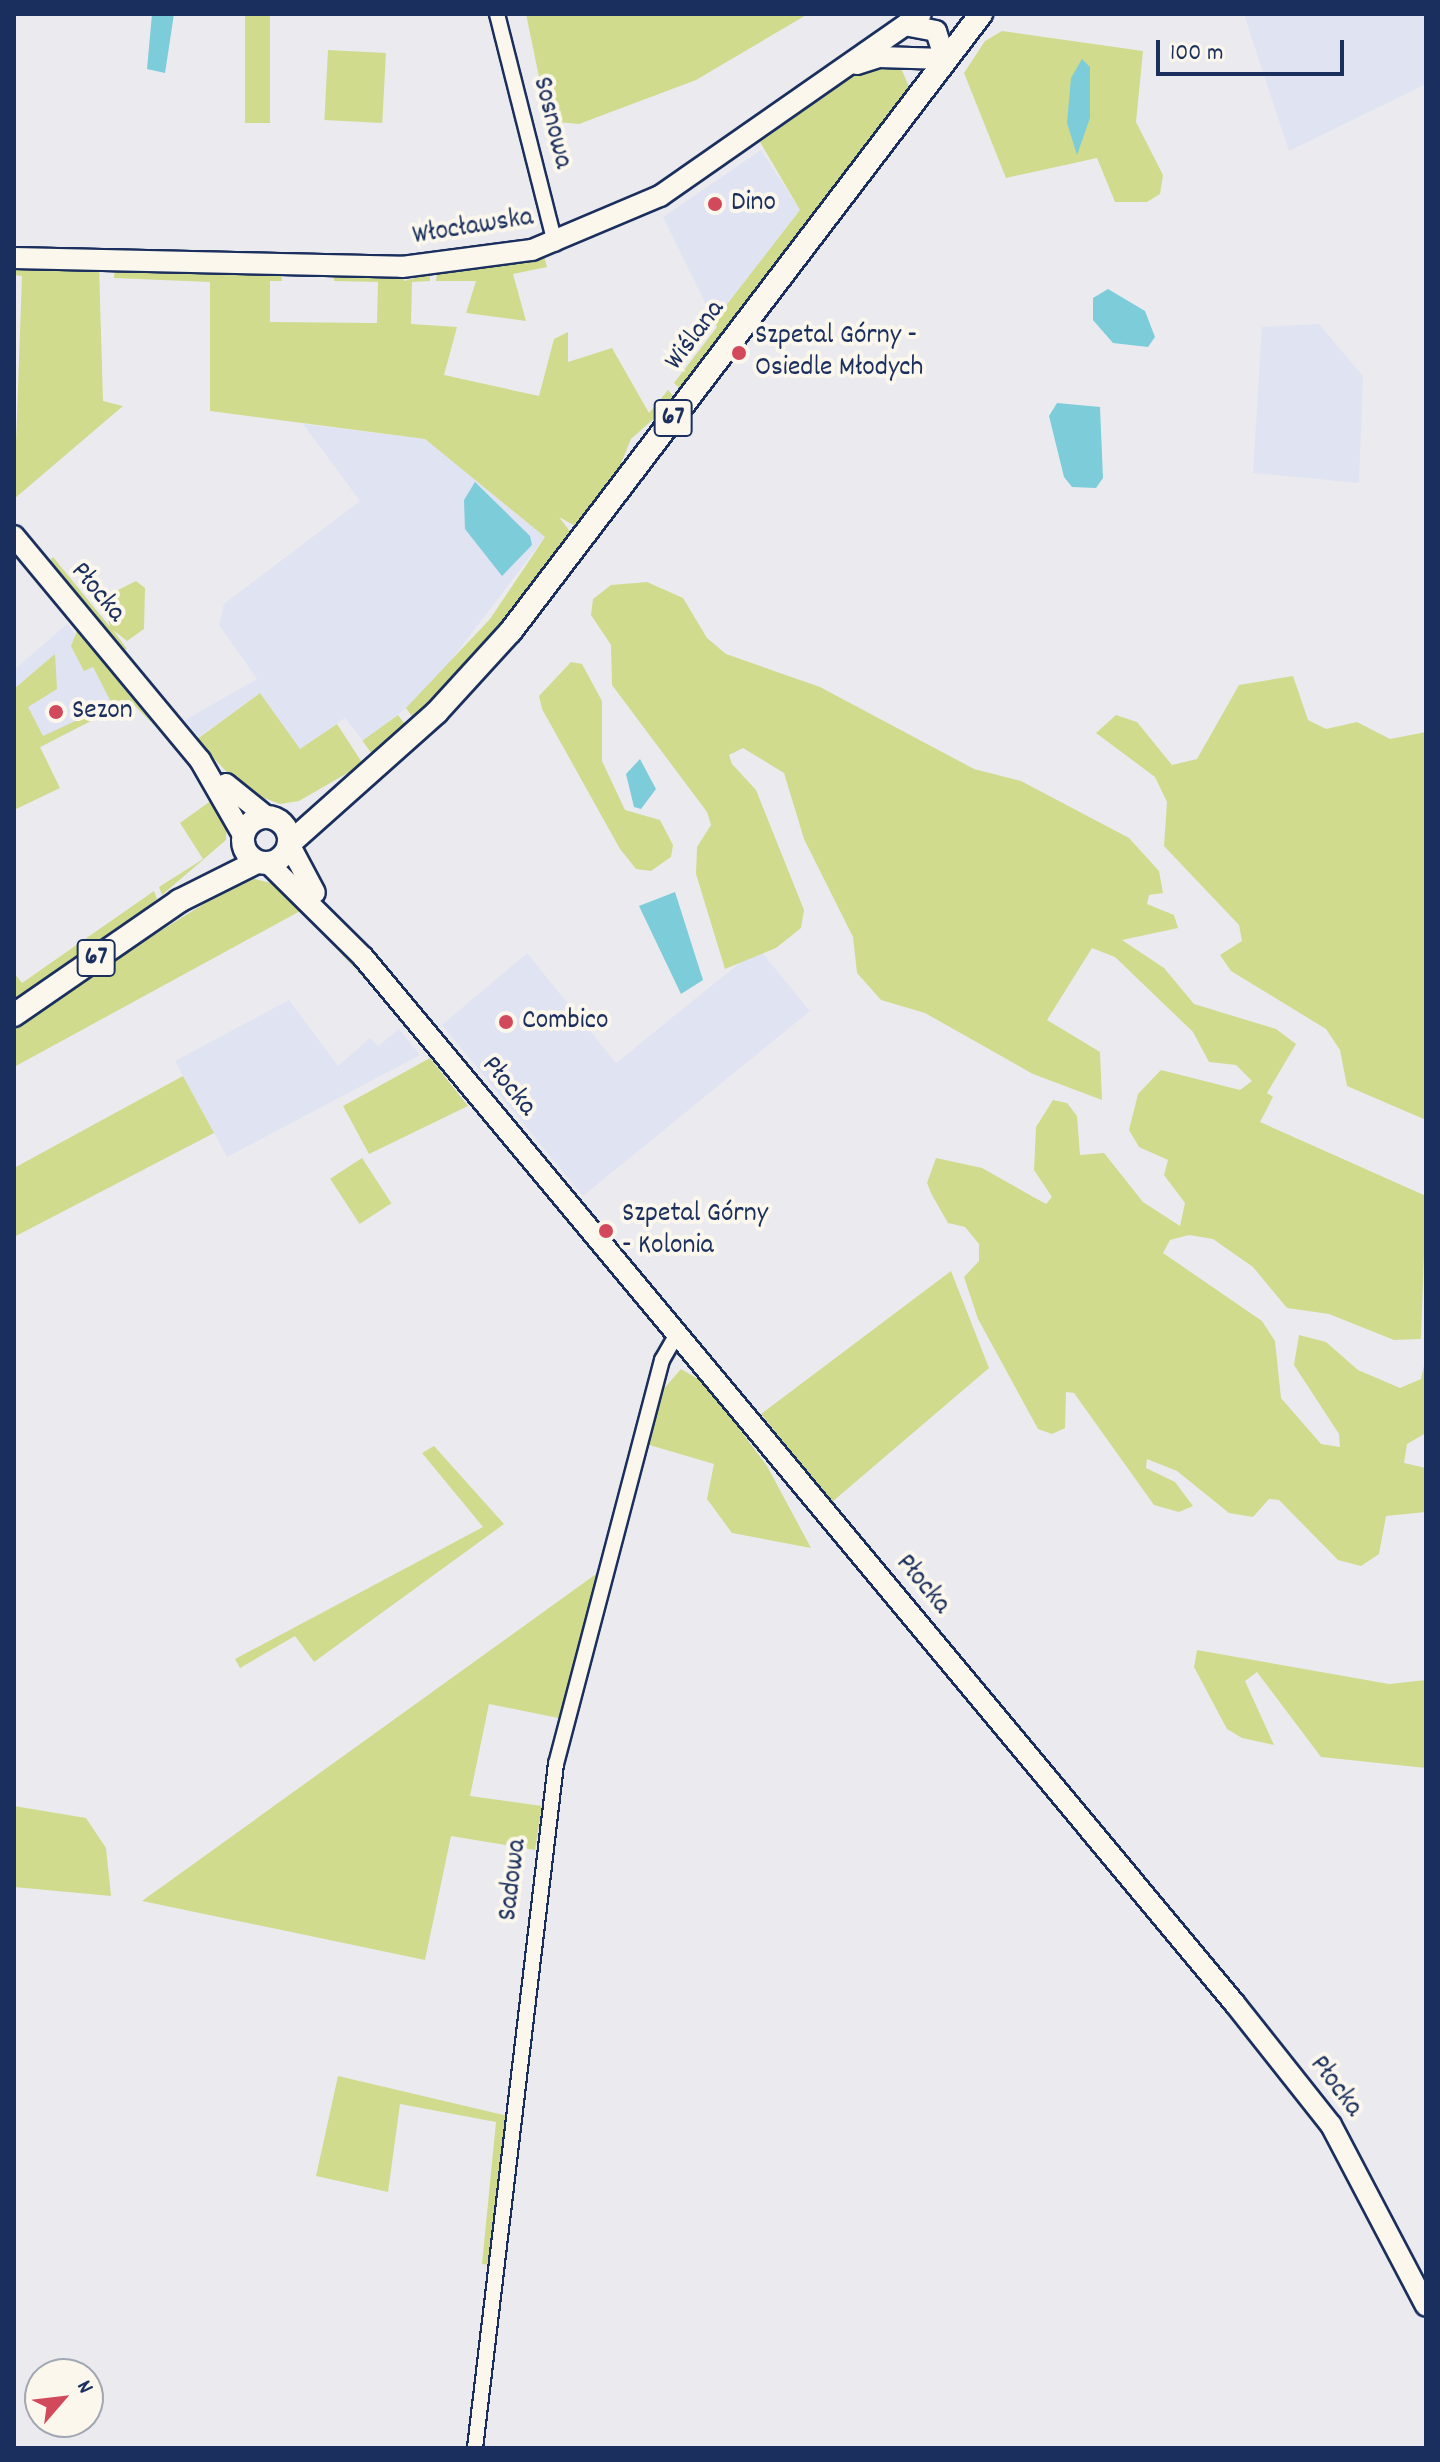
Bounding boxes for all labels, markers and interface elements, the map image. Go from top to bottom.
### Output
scale bar [1160,24,1348,74]
text: 100 m [1170,37,1223,71]
street label: Sosnowa [523,74,579,172]
place label: Dino [731,187,776,221]
marker: Dino [706,195,724,213]
street label: Włocławska [410,202,536,254]
street label: Wiślana [659,294,733,378]
place label: Szpetal Górny - Osiedle Młodych [755,320,923,386]
marker: Szpetal Górny - Osiedle Młodych [730,344,748,362]
road number: 67 [653,396,693,440]
street label: Płocka [62,556,132,630]
place label: Sezon [72,695,133,729]
marker: Sezon [47,703,65,721]
road number: 67 [76,936,116,980]
place label: Combico [522,1005,608,1039]
marker: Combico [497,1013,515,1031]
street label: Płocka [473,1050,543,1124]
place label: Szpetal Górny - Kolonia [622,1198,768,1264]
marker: Szpetal Górny - Kolonia [597,1222,615,1240]
street label: Płocka [887,1548,957,1622]
street label: Sadowa [492,1837,536,1923]
street label: Płocka [1301,2050,1369,2124]
north arrow [24,2358,104,2438]
text: N [68,2375,100,2400]

